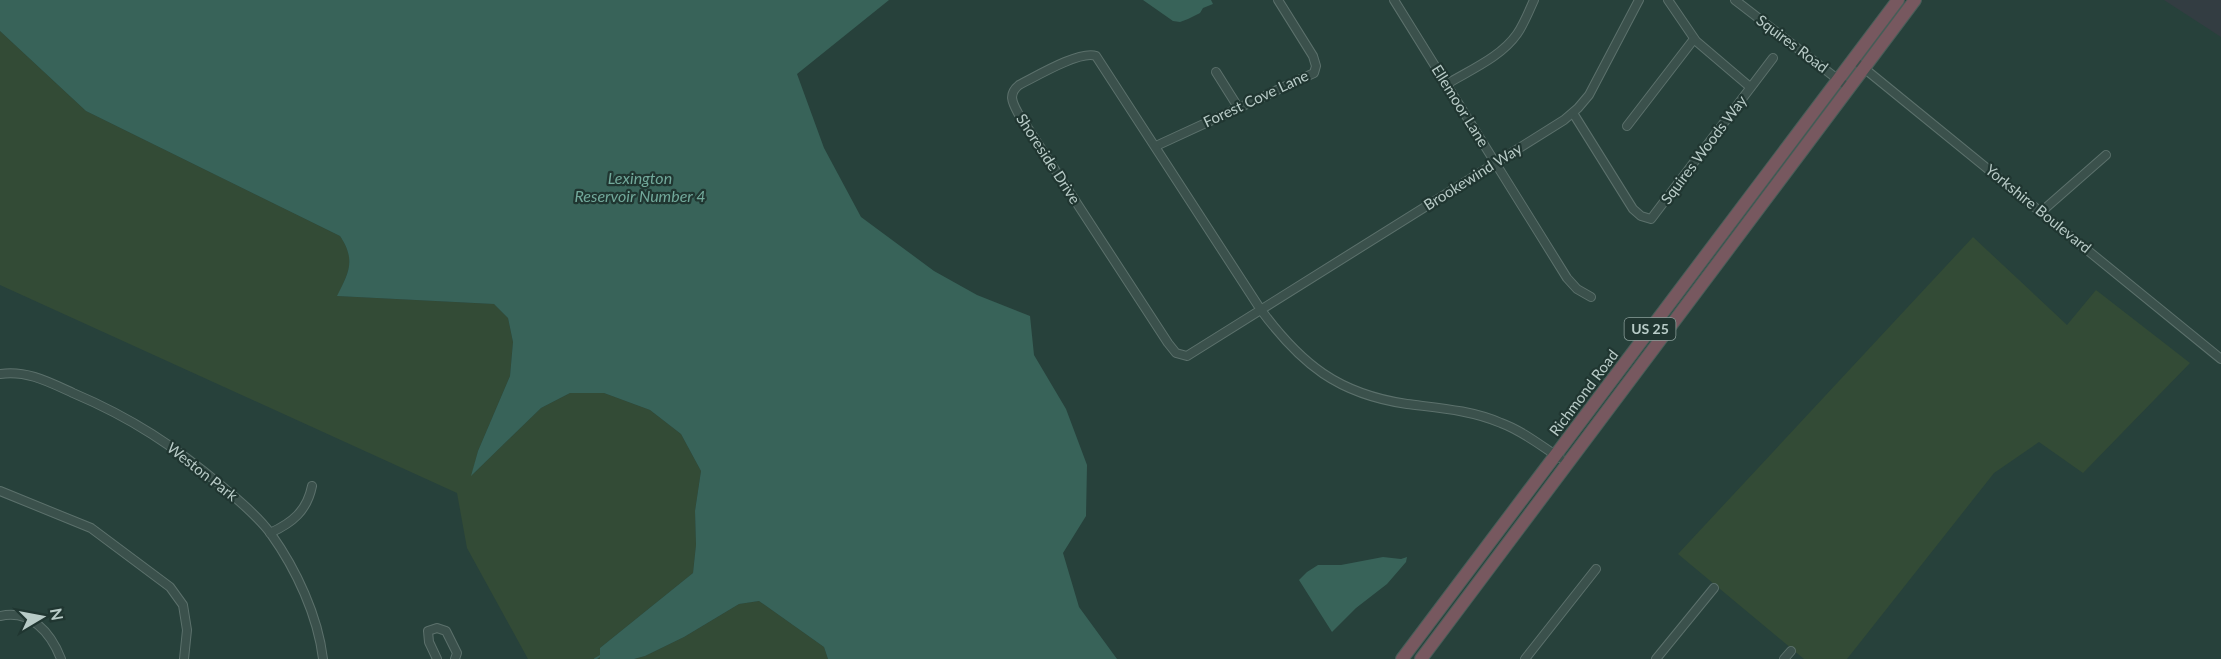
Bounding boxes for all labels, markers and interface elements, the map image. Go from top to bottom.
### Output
street label: Squires Road [1753,10,1832,76]
street label: Ellemoor Lane [1428,61,1493,150]
street label: Forest Cove Lane [1200,66,1311,130]
street label: Squires Woods Way [1656,91,1750,207]
street label: Shoreside Drive [1013,110,1085,207]
street label: Brookewind Way [1420,139,1525,214]
street label: Yorkshire Boulevard [1982,160,2095,256]
water label: Lexington Reservoir Number 4 [575,168,706,205]
road number: US 25 [1624,318,1676,340]
street label: Richmond Road [1545,346,1621,439]
street label: Weston Park [164,438,242,505]
north arrow [12,587,72,647]
text: N [47,607,68,622]

